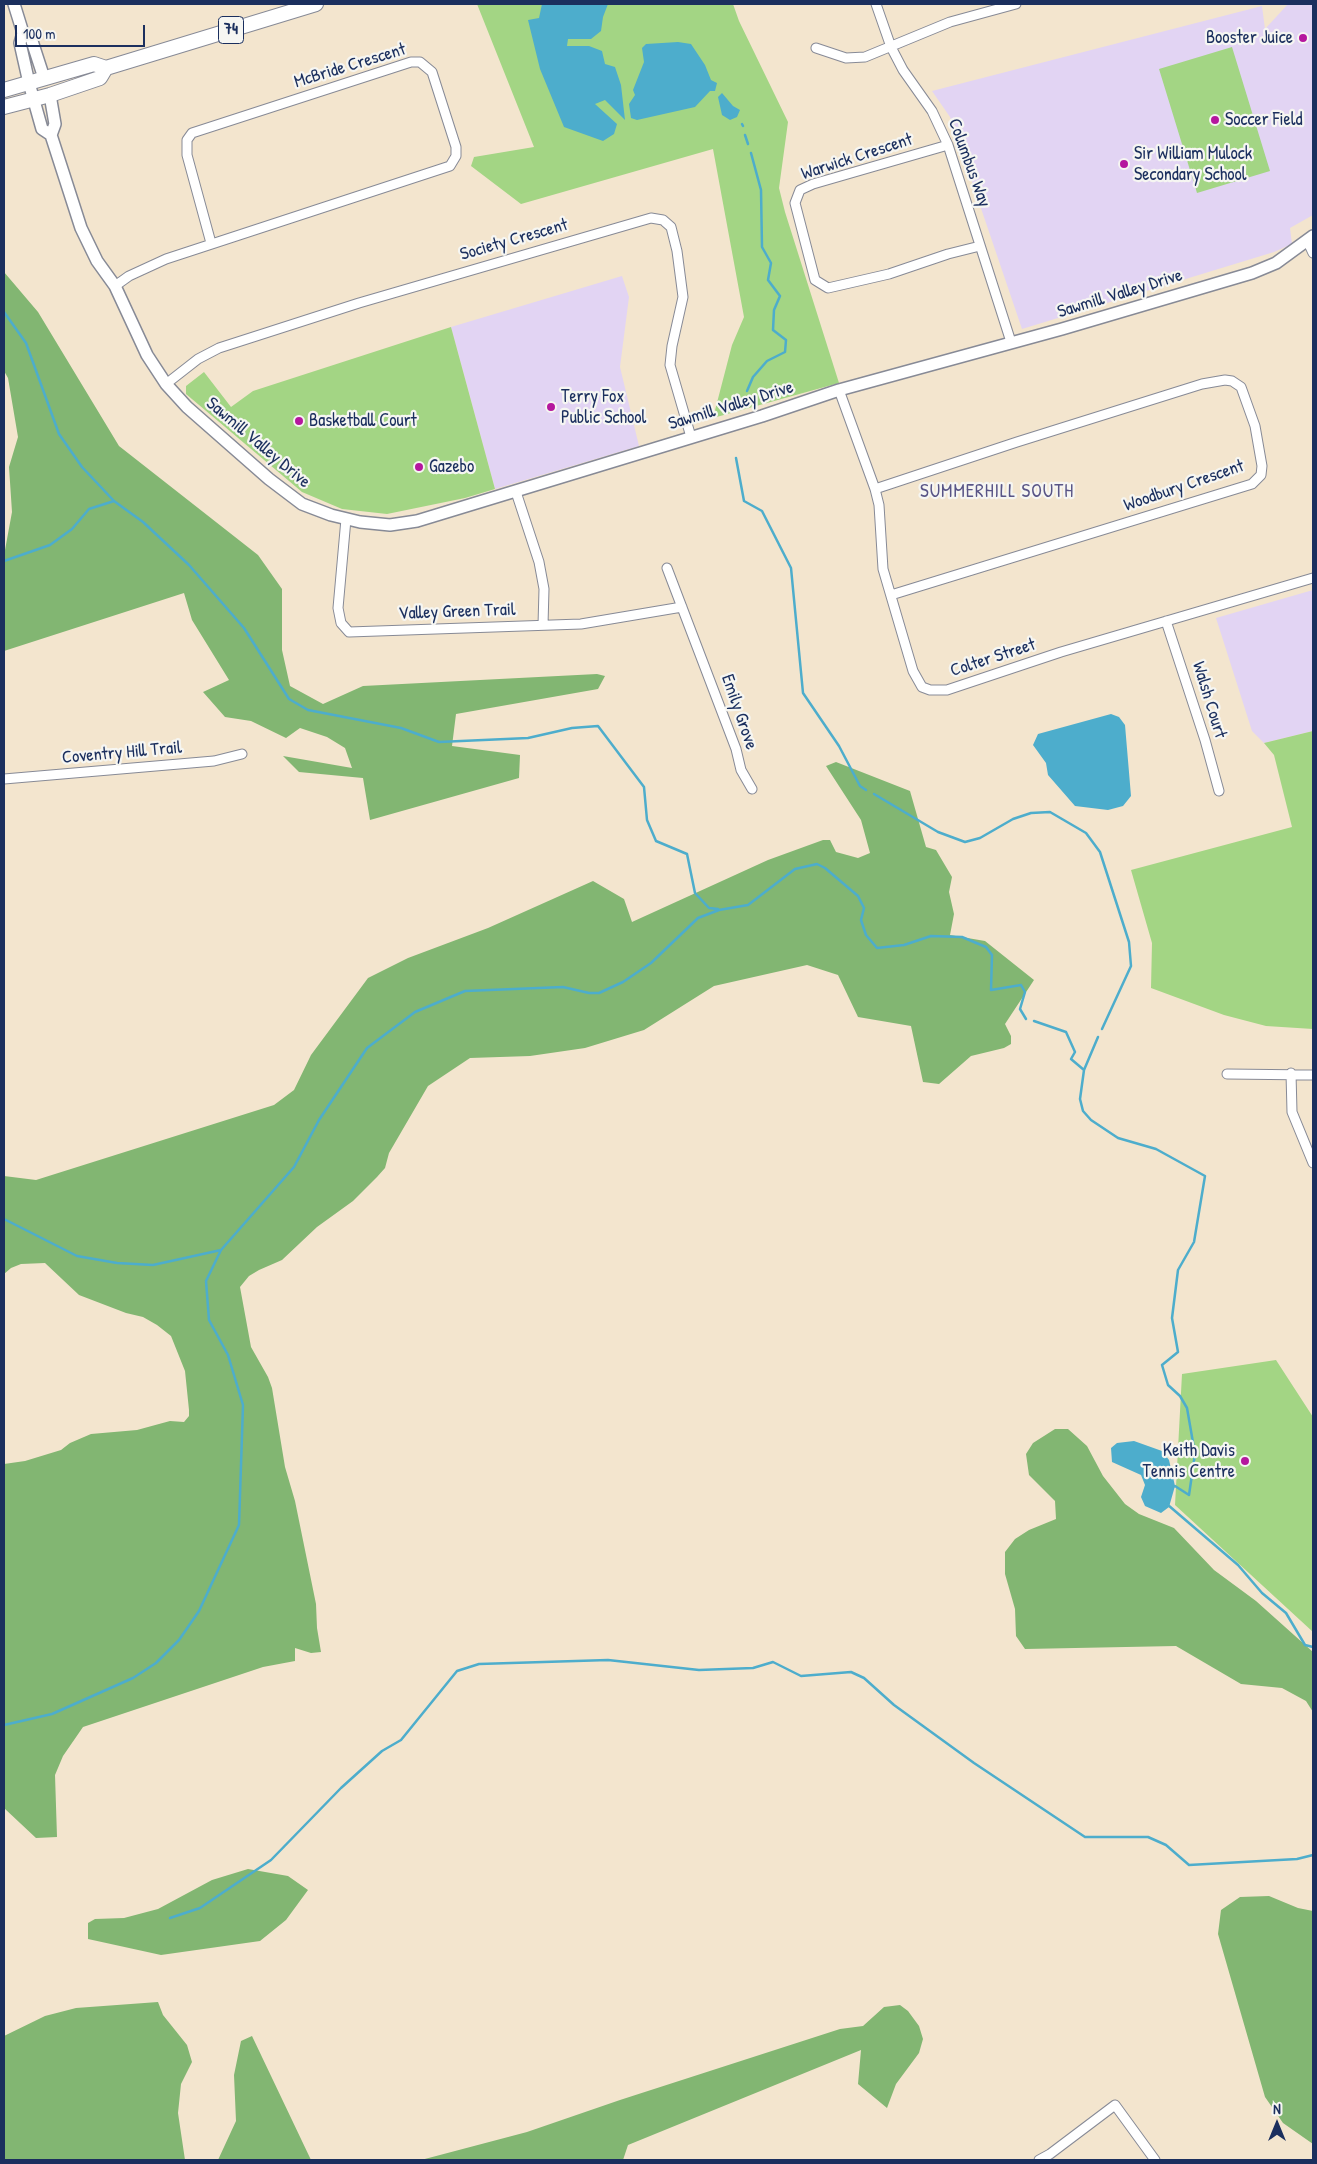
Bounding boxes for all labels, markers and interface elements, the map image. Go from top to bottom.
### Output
scale bar [18,15,148,47]
road number: 74 [218,16,244,44]
text: 100 m [23,23,56,44]
place label: Booster Juice [1206,27,1293,49]
marker: Booster Juice [1297,32,1309,44]
street label: McBride Crescent [292,39,408,93]
place label: Soccer Field [1225,109,1302,131]
marker: Soccer Field [1209,114,1221,126]
street label: Columbus Way [943,116,995,210]
street label: Warwick Crescent [799,129,915,185]
place label: Sir William Mulock Secondary School [1134,143,1252,186]
marker: Sir William Mulock Secondary School [1118,158,1130,170]
street label: Society Crescent [458,214,570,266]
street label: Sawmill Valley Drive [1055,265,1185,323]
street label: Sawmill Valley Drive [666,377,796,435]
place label: Terry Fox Public School [561,386,646,428]
street label: Sawmill Valley Drive [201,393,315,493]
marker: Terry Fox Public School [545,401,557,413]
place label: Basketball Court [309,410,417,432]
marker: Basketball Court [293,415,305,427]
street label: Woodbury Crescent [1121,455,1247,517]
place label: Gazebo [429,456,474,478]
marker: Gazebo [413,461,425,473]
district label: SUMMERHILL SOUTH [918,481,1076,503]
street label: Valley Green Trail [398,599,516,625]
street label: Colter Street [948,634,1038,682]
street label: Walsh Court [1187,659,1231,741]
street label: Emily Grove [716,672,762,752]
street label: Coventry Hill Trail [61,737,183,769]
place label: Keith Davis Tennis Centre [1143,1440,1235,1482]
marker: Keith Davis Tennis Centre [1239,1455,1251,1467]
north arrow [1252,2099,1302,2149]
text: N [1273,2099,1281,2118]

